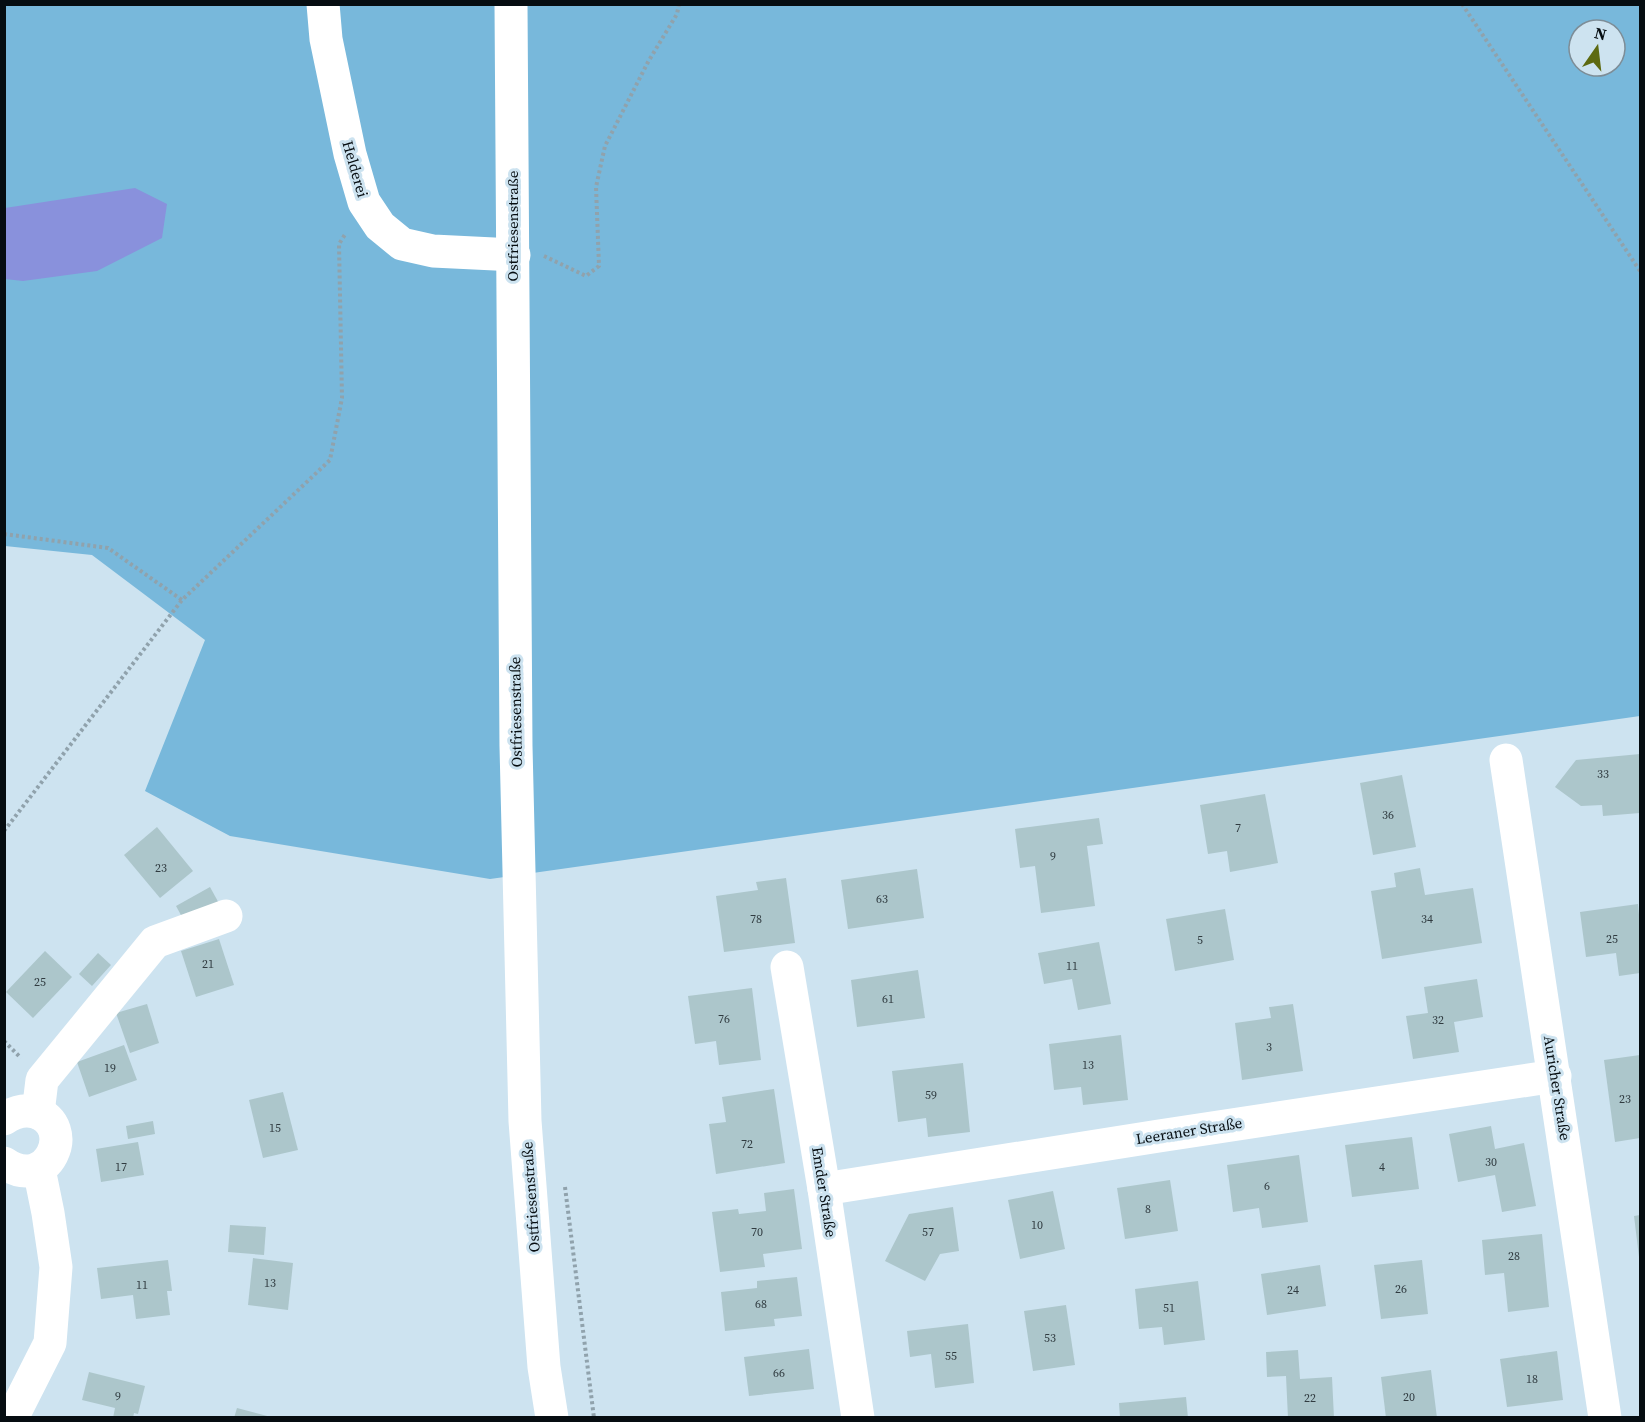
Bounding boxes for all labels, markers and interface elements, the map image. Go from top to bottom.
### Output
north arrow [1567,18,1627,78]
text: N [1592,21,1609,46]
street label: Helderei [337,138,374,200]
street label: Ostfriesenstraße [502,170,523,281]
street label: Ostfriesenstraße [504,656,527,768]
house number: 33 [1597,766,1609,782]
house number: 36 [1382,807,1394,823]
house number: 7 [1235,820,1241,836]
house number: 9 [1050,848,1056,864]
house number: 23 [155,860,167,876]
house number: 63 [876,891,888,907]
house number: 78 [750,911,762,927]
house number: 34 [1421,911,1433,927]
house number: 25 [1606,931,1618,947]
house number: 5 [1197,932,1203,948]
house number: 21 [202,956,214,972]
house number: 11 [1066,958,1078,974]
house number: 25 [34,974,46,990]
house number: 61 [882,991,894,1007]
house number: 76 [718,1011,730,1027]
house number: 32 [1432,1012,1444,1028]
street label: Auricher Straße [1539,1034,1576,1142]
house number: 3 [1266,1039,1272,1055]
house number: 13 [1082,1057,1094,1073]
house number: 19 [104,1060,116,1076]
house number: 59 [925,1087,937,1103]
house number: 23 [1619,1091,1631,1107]
street label: Leeraner Straße [1134,1112,1244,1149]
house number: 15 [269,1120,281,1136]
house number: 72 [741,1136,753,1152]
street label: Ostfriesenstraße [516,1141,545,1253]
street label: Emder Straße [807,1145,842,1239]
house number: 30 [1485,1154,1497,1170]
house number: 17 [115,1159,127,1175]
house number: 4 [1379,1159,1385,1175]
house number: 6 [1264,1178,1270,1194]
house number: 8 [1145,1201,1151,1217]
house number: 10 [1031,1217,1043,1233]
house number: 70 [751,1224,763,1240]
house number: 57 [922,1224,934,1240]
house number: 28 [1508,1248,1520,1264]
house number: 13 [264,1275,276,1291]
house number: 11 [136,1277,148,1293]
house number: 26 [1395,1281,1407,1297]
house number: 24 [1287,1282,1299,1298]
house number: 68 [755,1296,767,1312]
house number: 51 [1163,1300,1175,1316]
house number: 53 [1044,1330,1056,1346]
house number: 55 [945,1348,957,1364]
house number: 66 [773,1365,785,1381]
house number: 18 [1526,1371,1538,1387]
house number: 9 [115,1388,121,1404]
house number: 20 [1403,1389,1415,1405]
house number: 22 [1304,1390,1316,1406]

